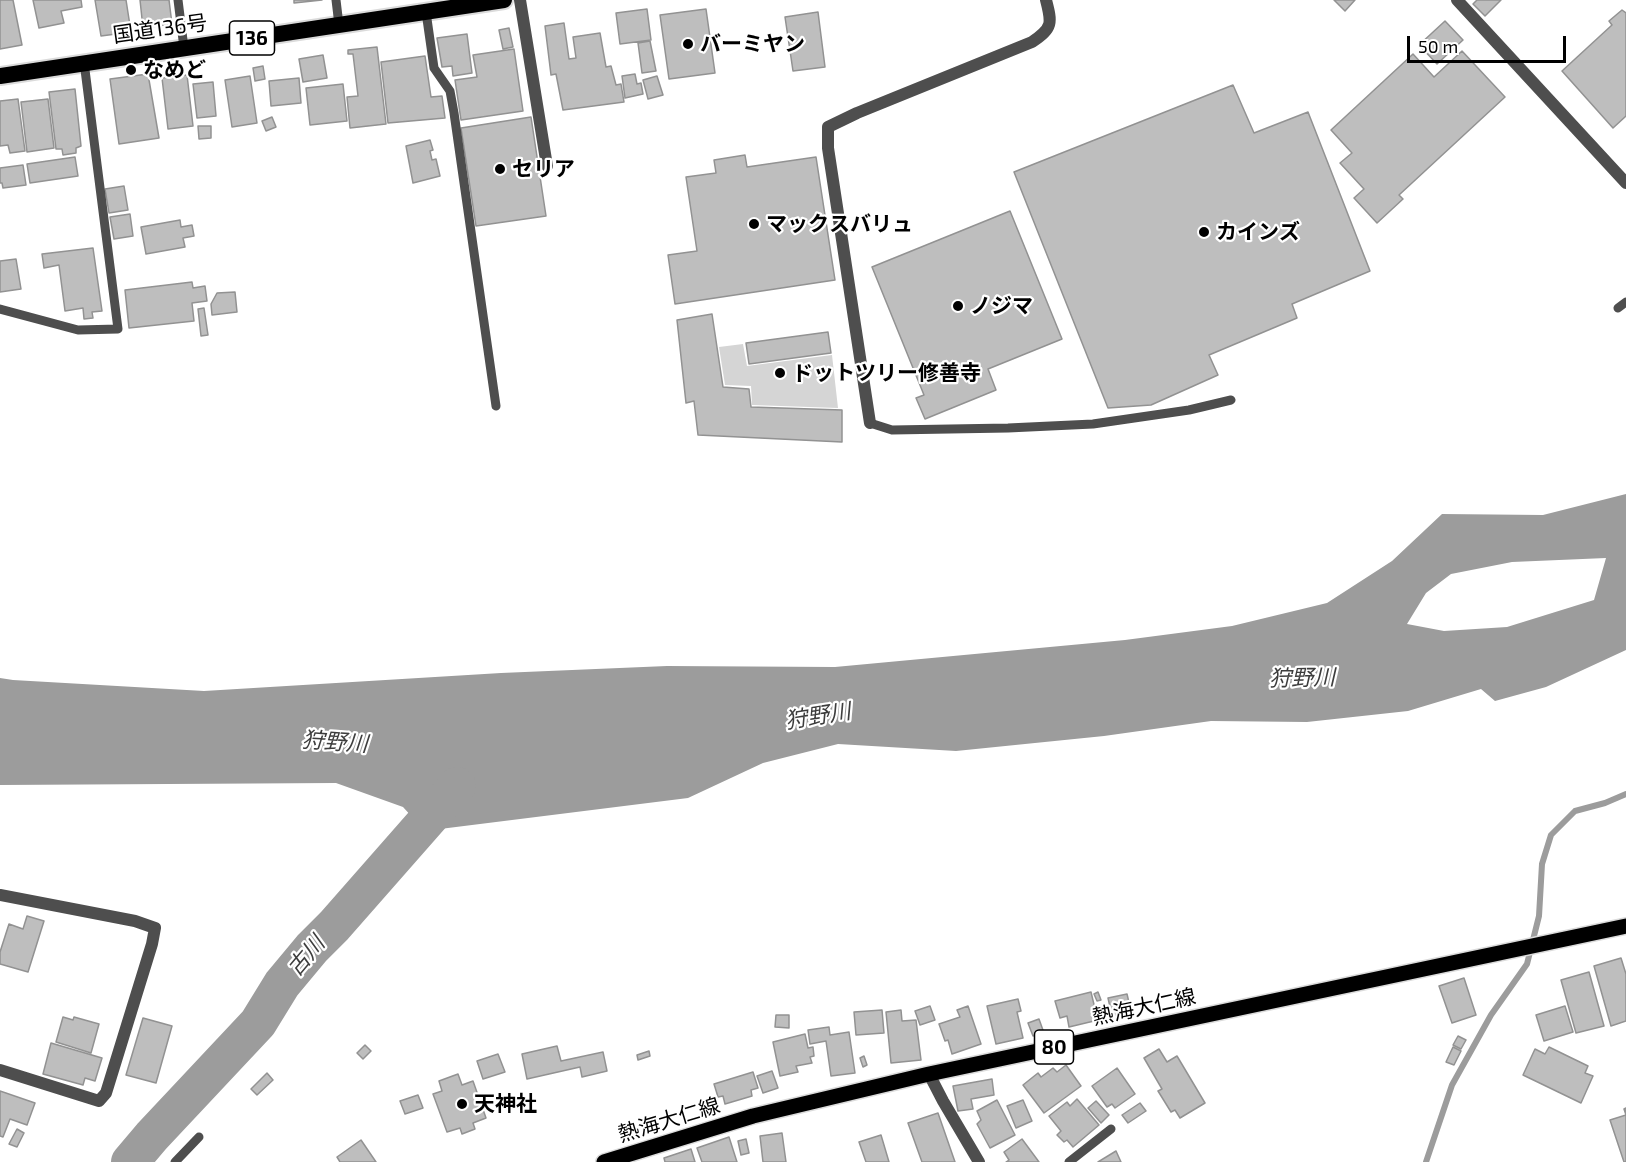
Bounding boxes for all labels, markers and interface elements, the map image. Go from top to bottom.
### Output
street label: 国道136号 [111,10,209,48]
road number: 136 [230,21,274,55]
scale bar [1410,24,1569,62]
place label: バーミヤン [700,31,805,57]
text: 50 m [1418,35,1458,57]
marker: バーミヤン [681,37,695,51]
place label: なめど [143,57,206,83]
marker: なめど [124,63,138,77]
place label: セリア [512,156,575,182]
marker: セリア [493,162,507,176]
place label: マックスバリュ [766,211,913,237]
marker: マックスバリュ [747,217,761,231]
place label: カインズ [1216,219,1300,245]
marker: カインズ [1197,225,1211,239]
place label: ノジマ [970,293,1033,319]
marker: ノジマ [951,299,965,313]
place label: ドットツリー修善寺 [792,360,981,386]
marker: ドットツリー修善寺 [773,366,787,380]
water label: 狩野川 [1269,664,1335,692]
water label: 狩野川 [783,698,853,734]
water label: 狩野川 [301,727,369,757]
water label: 古川 [282,931,330,981]
street label: 熱海大仁線 [1090,984,1198,1030]
road number: 80 [1034,1030,1074,1064]
place label: 天神社 [474,1091,537,1117]
street label: 熱海大仁線 [615,1093,723,1147]
marker: 天神社 [455,1097,469,1111]

